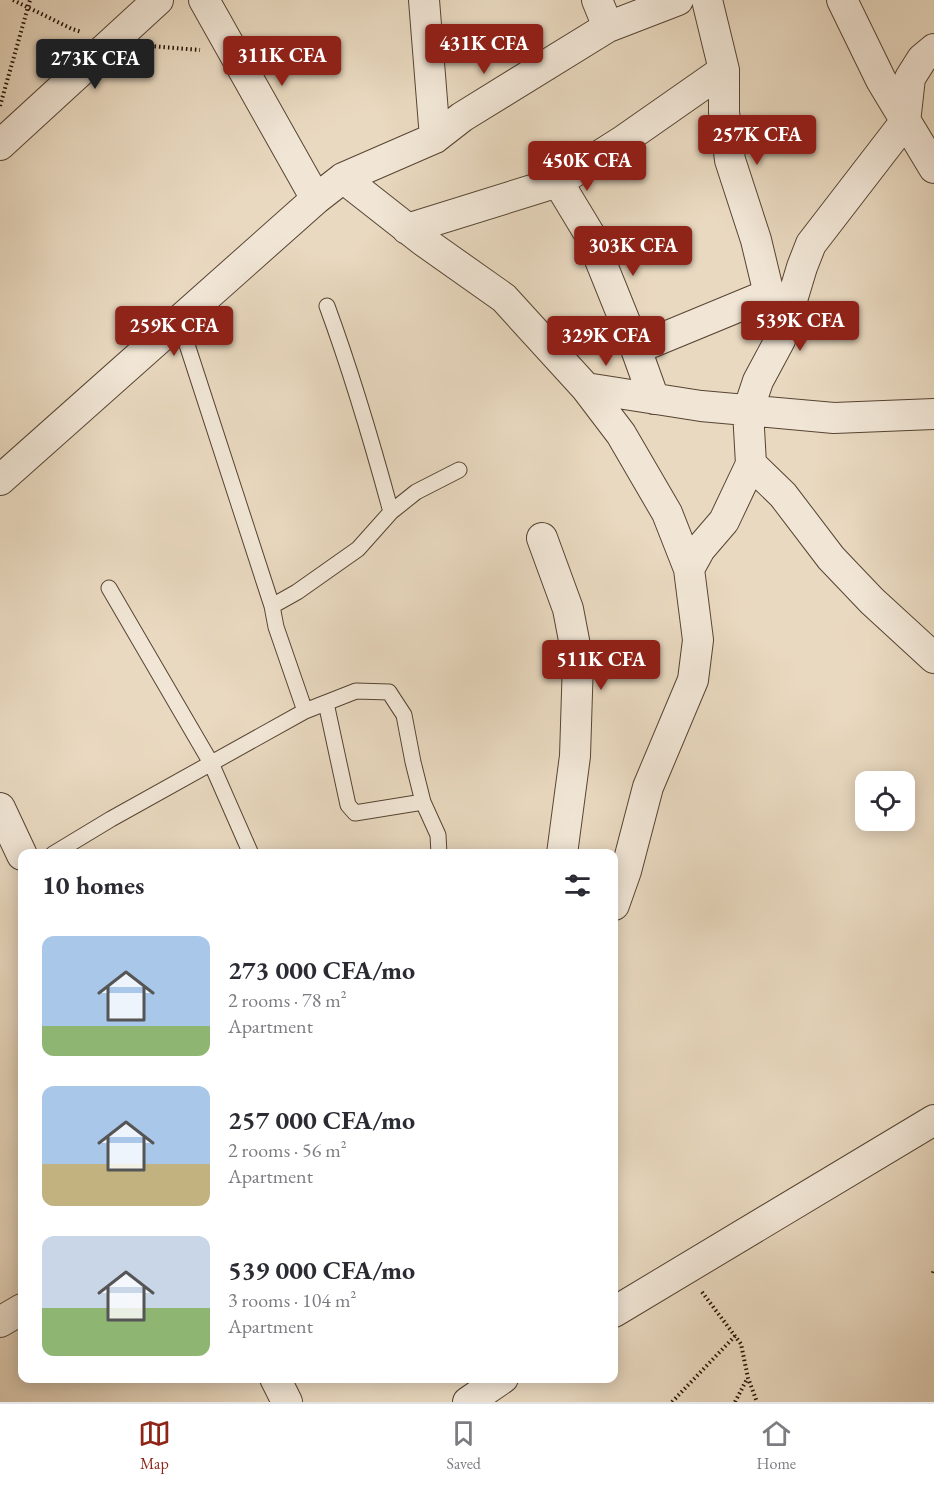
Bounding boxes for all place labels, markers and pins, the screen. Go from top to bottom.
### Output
pin: 431K CFA [422,24,546,75]
pin: 311K CFA [220,36,344,87]
pin: 273K CFA [33,39,157,90]
pin: 257K CFA [695,115,819,166]
pin: 450K CFA [525,141,649,192]
pin: 303K CFA [571,226,695,277]
pin: 539K CFA [738,301,862,352]
pin: 259K CFA [112,306,236,357]
pin: 329K CFA [544,316,668,367]
pin: 511K CFA [539,640,663,691]

